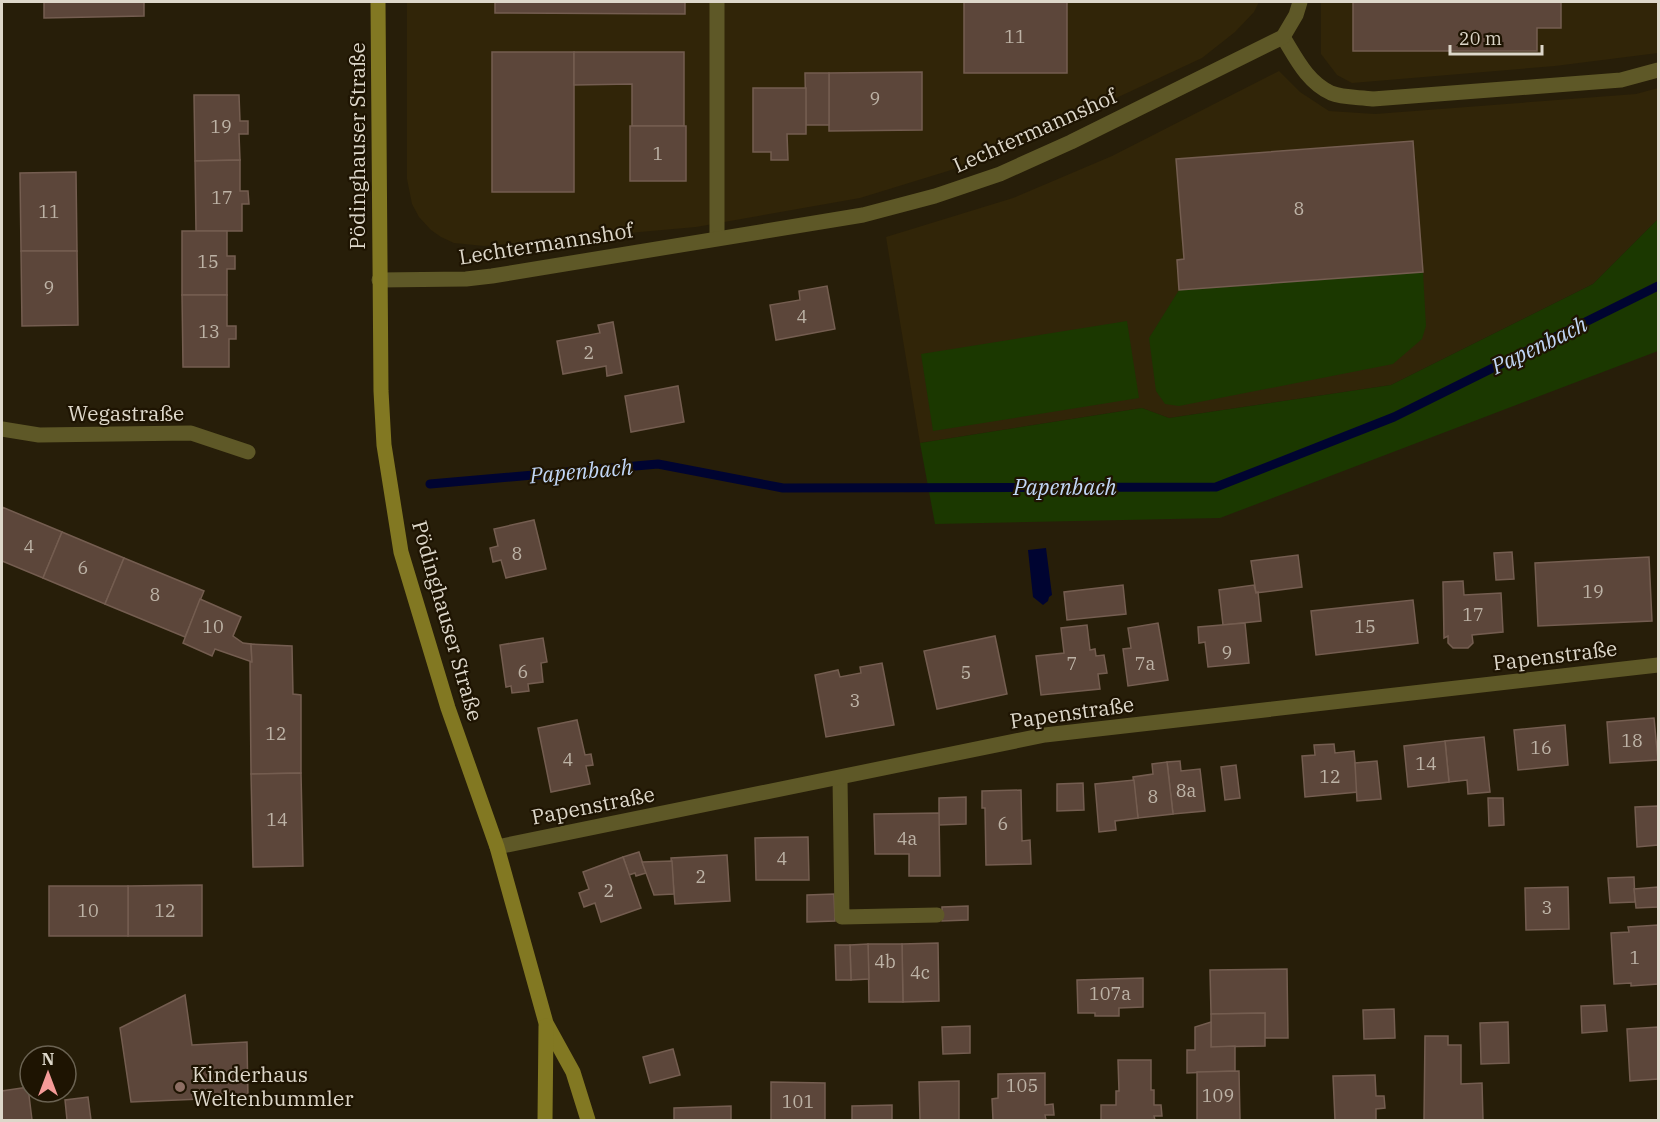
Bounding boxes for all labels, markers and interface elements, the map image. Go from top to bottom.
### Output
scale bar [1450,18,1542,56]
house number: 11 [1004,25,1026,48]
text: 20 m [1459,27,1502,50]
street label: Pödinghauser Straße [343,42,371,250]
street label: Lechtermannshof [948,81,1122,179]
house number: 9 [870,87,880,110]
house number: 19 [210,115,232,138]
house number: 1 [653,142,663,165]
house number: 17 [211,186,233,209]
house number: 8 [1294,197,1304,220]
house number: 11 [38,200,60,223]
street label: Lechtermannshof [457,215,637,271]
house number: 15 [197,250,219,273]
house number: 9 [44,276,54,299]
house number: 4 [797,305,807,328]
water label: Papenbach [1485,309,1592,381]
house number: 13 [198,320,220,343]
house number: 2 [584,341,594,364]
street label: Wegastraße [68,399,184,427]
water label: Papenbach [527,452,634,490]
water label: Papenbach [1012,472,1117,501]
street label: Pödinghauser Straße [406,517,490,724]
house number: 4 [24,535,34,558]
house number: 8 [512,542,522,565]
house number: 6 [78,556,88,579]
house number: 19 [1582,580,1604,603]
house number: 8 [150,583,160,606]
house number: 17 [1462,603,1484,626]
house number: 10 [202,615,224,638]
house number: 15 [1354,615,1376,638]
street label: Papenstraße [1491,633,1619,677]
house number: 9 [1222,641,1232,664]
house number: 7 [1067,652,1077,675]
house number: 7a [1135,652,1155,675]
house number: 6 [518,660,528,683]
house number: 5 [961,661,971,684]
house number: 3 [850,689,860,712]
street label: Papenstraße [1008,689,1136,735]
house number: 12 [265,722,287,745]
house number: 18 [1621,729,1643,752]
house number: 16 [1530,736,1552,759]
house number: 4 [563,748,573,771]
house number: 14 [1415,752,1437,775]
house number: 12 [1319,765,1341,788]
street label: Papenstraße [529,779,657,831]
house number: 8a [1176,779,1196,802]
house number: 8 [1148,785,1158,808]
house number: 14 [266,808,288,831]
house number: 6 [998,812,1008,835]
house number: 4a [897,827,917,850]
house number: 4 [777,847,787,870]
house number: 2 [696,865,706,888]
house number: 2 [604,879,614,902]
house number: 3 [1542,896,1552,919]
house number: 10 [77,899,99,922]
house number: 12 [154,899,176,922]
house number: 1 [1630,946,1640,969]
house number: 4b [874,950,896,973]
house number: 4c [910,961,930,984]
house number: 107a [1089,982,1131,1005]
north arrow [18,1044,78,1104]
text: N [42,1049,54,1069]
place label: Kinderhaus Weltenbummler [192,1060,354,1112]
house number: 105 [1006,1074,1038,1097]
marker: Kinderhaus Weltenbummler [173,1080,187,1094]
house number: 109 [1202,1084,1234,1107]
house number: 101 [782,1090,814,1113]

